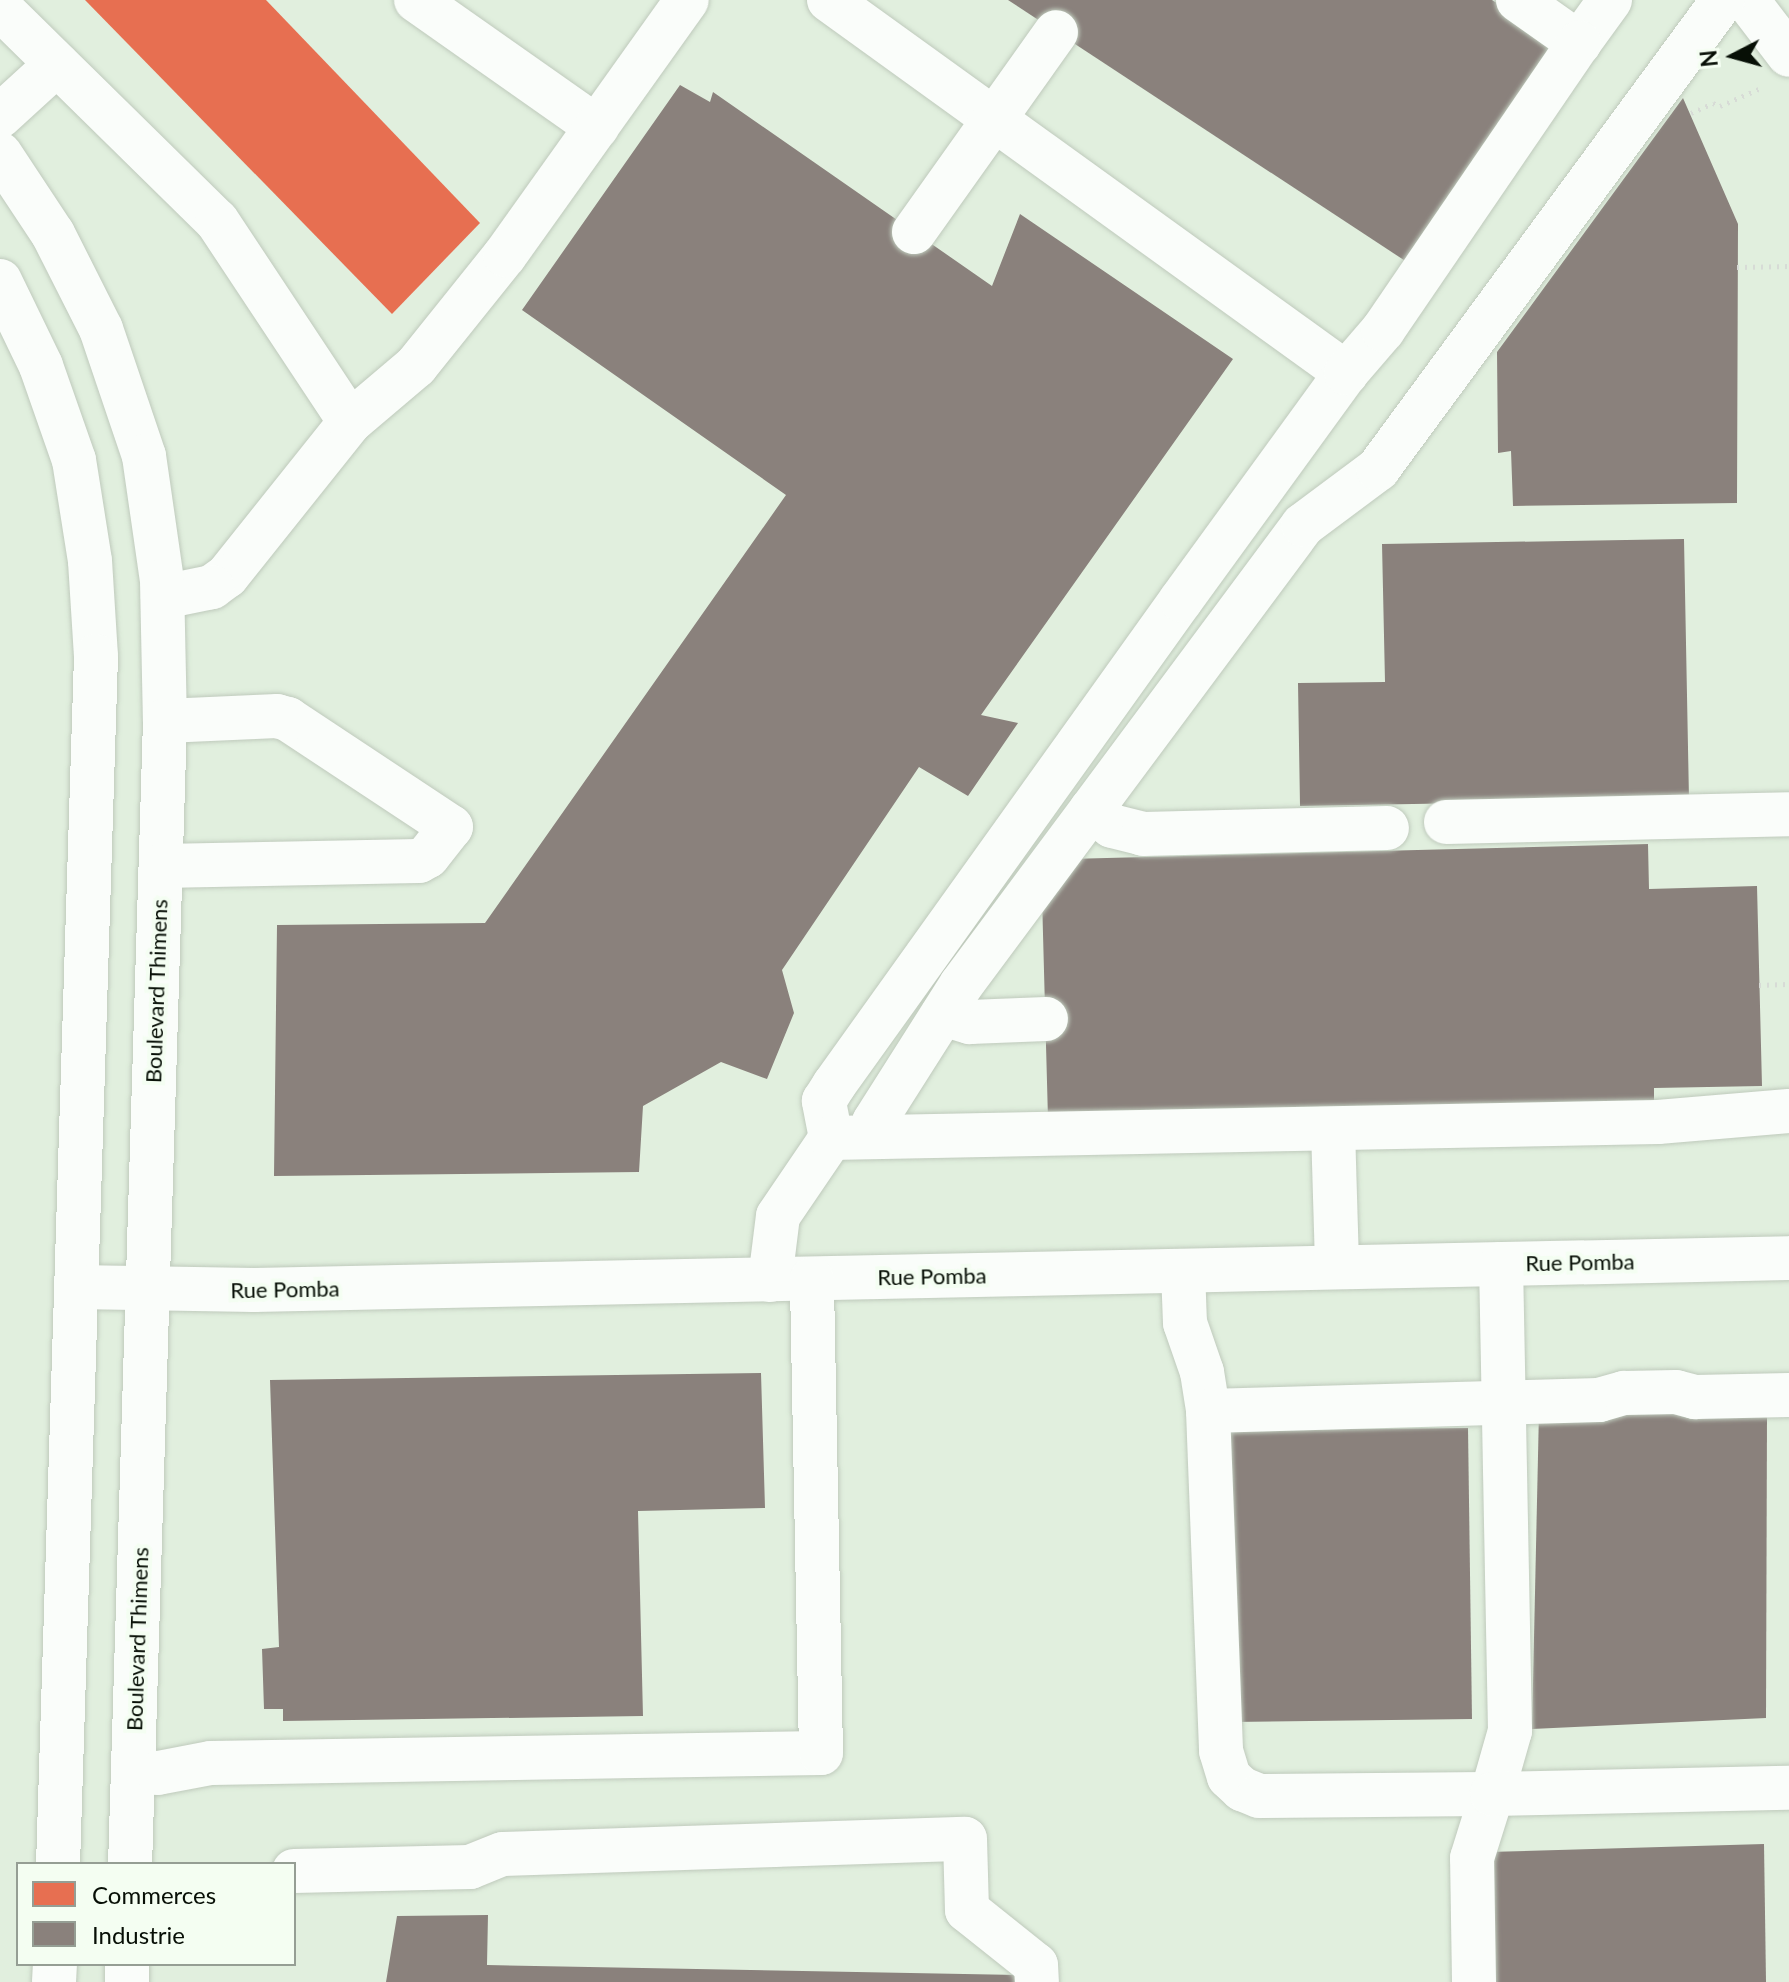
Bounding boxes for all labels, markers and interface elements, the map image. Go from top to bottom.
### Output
north arrow [1693,16,1773,96]
text: N [1694,49,1723,68]
street label: Boulevard Thimens [140,898,172,1084]
street label: Rue Pomba [1525,1248,1635,1276]
street label: Rue Pomba [877,1262,987,1290]
street label: Rue Pomba [230,1275,340,1303]
street label: Boulevard Thimens [121,1546,153,1732]
legend [16,1862,296,1966]
text: Commerces [92,1880,216,1909]
text: Industrie [92,1920,185,1949]

